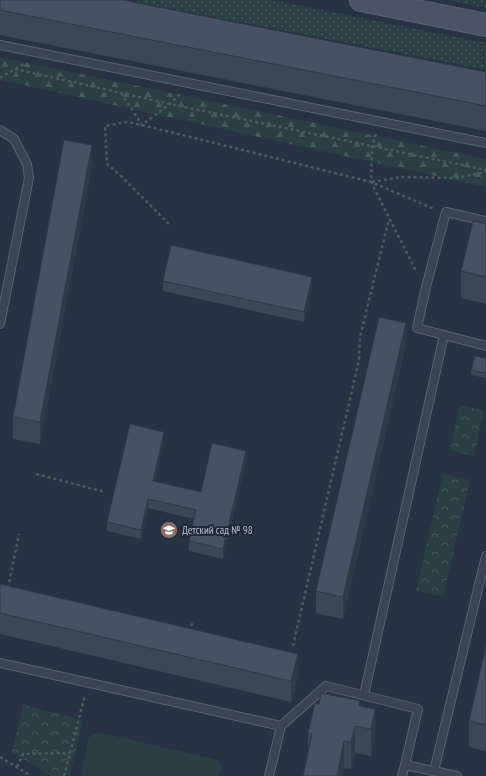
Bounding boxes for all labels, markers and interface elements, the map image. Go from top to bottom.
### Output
school or university icon: Детский сад № 98 [159,520,179,540]
place label: Детский сад № 98 [182,523,253,537]

